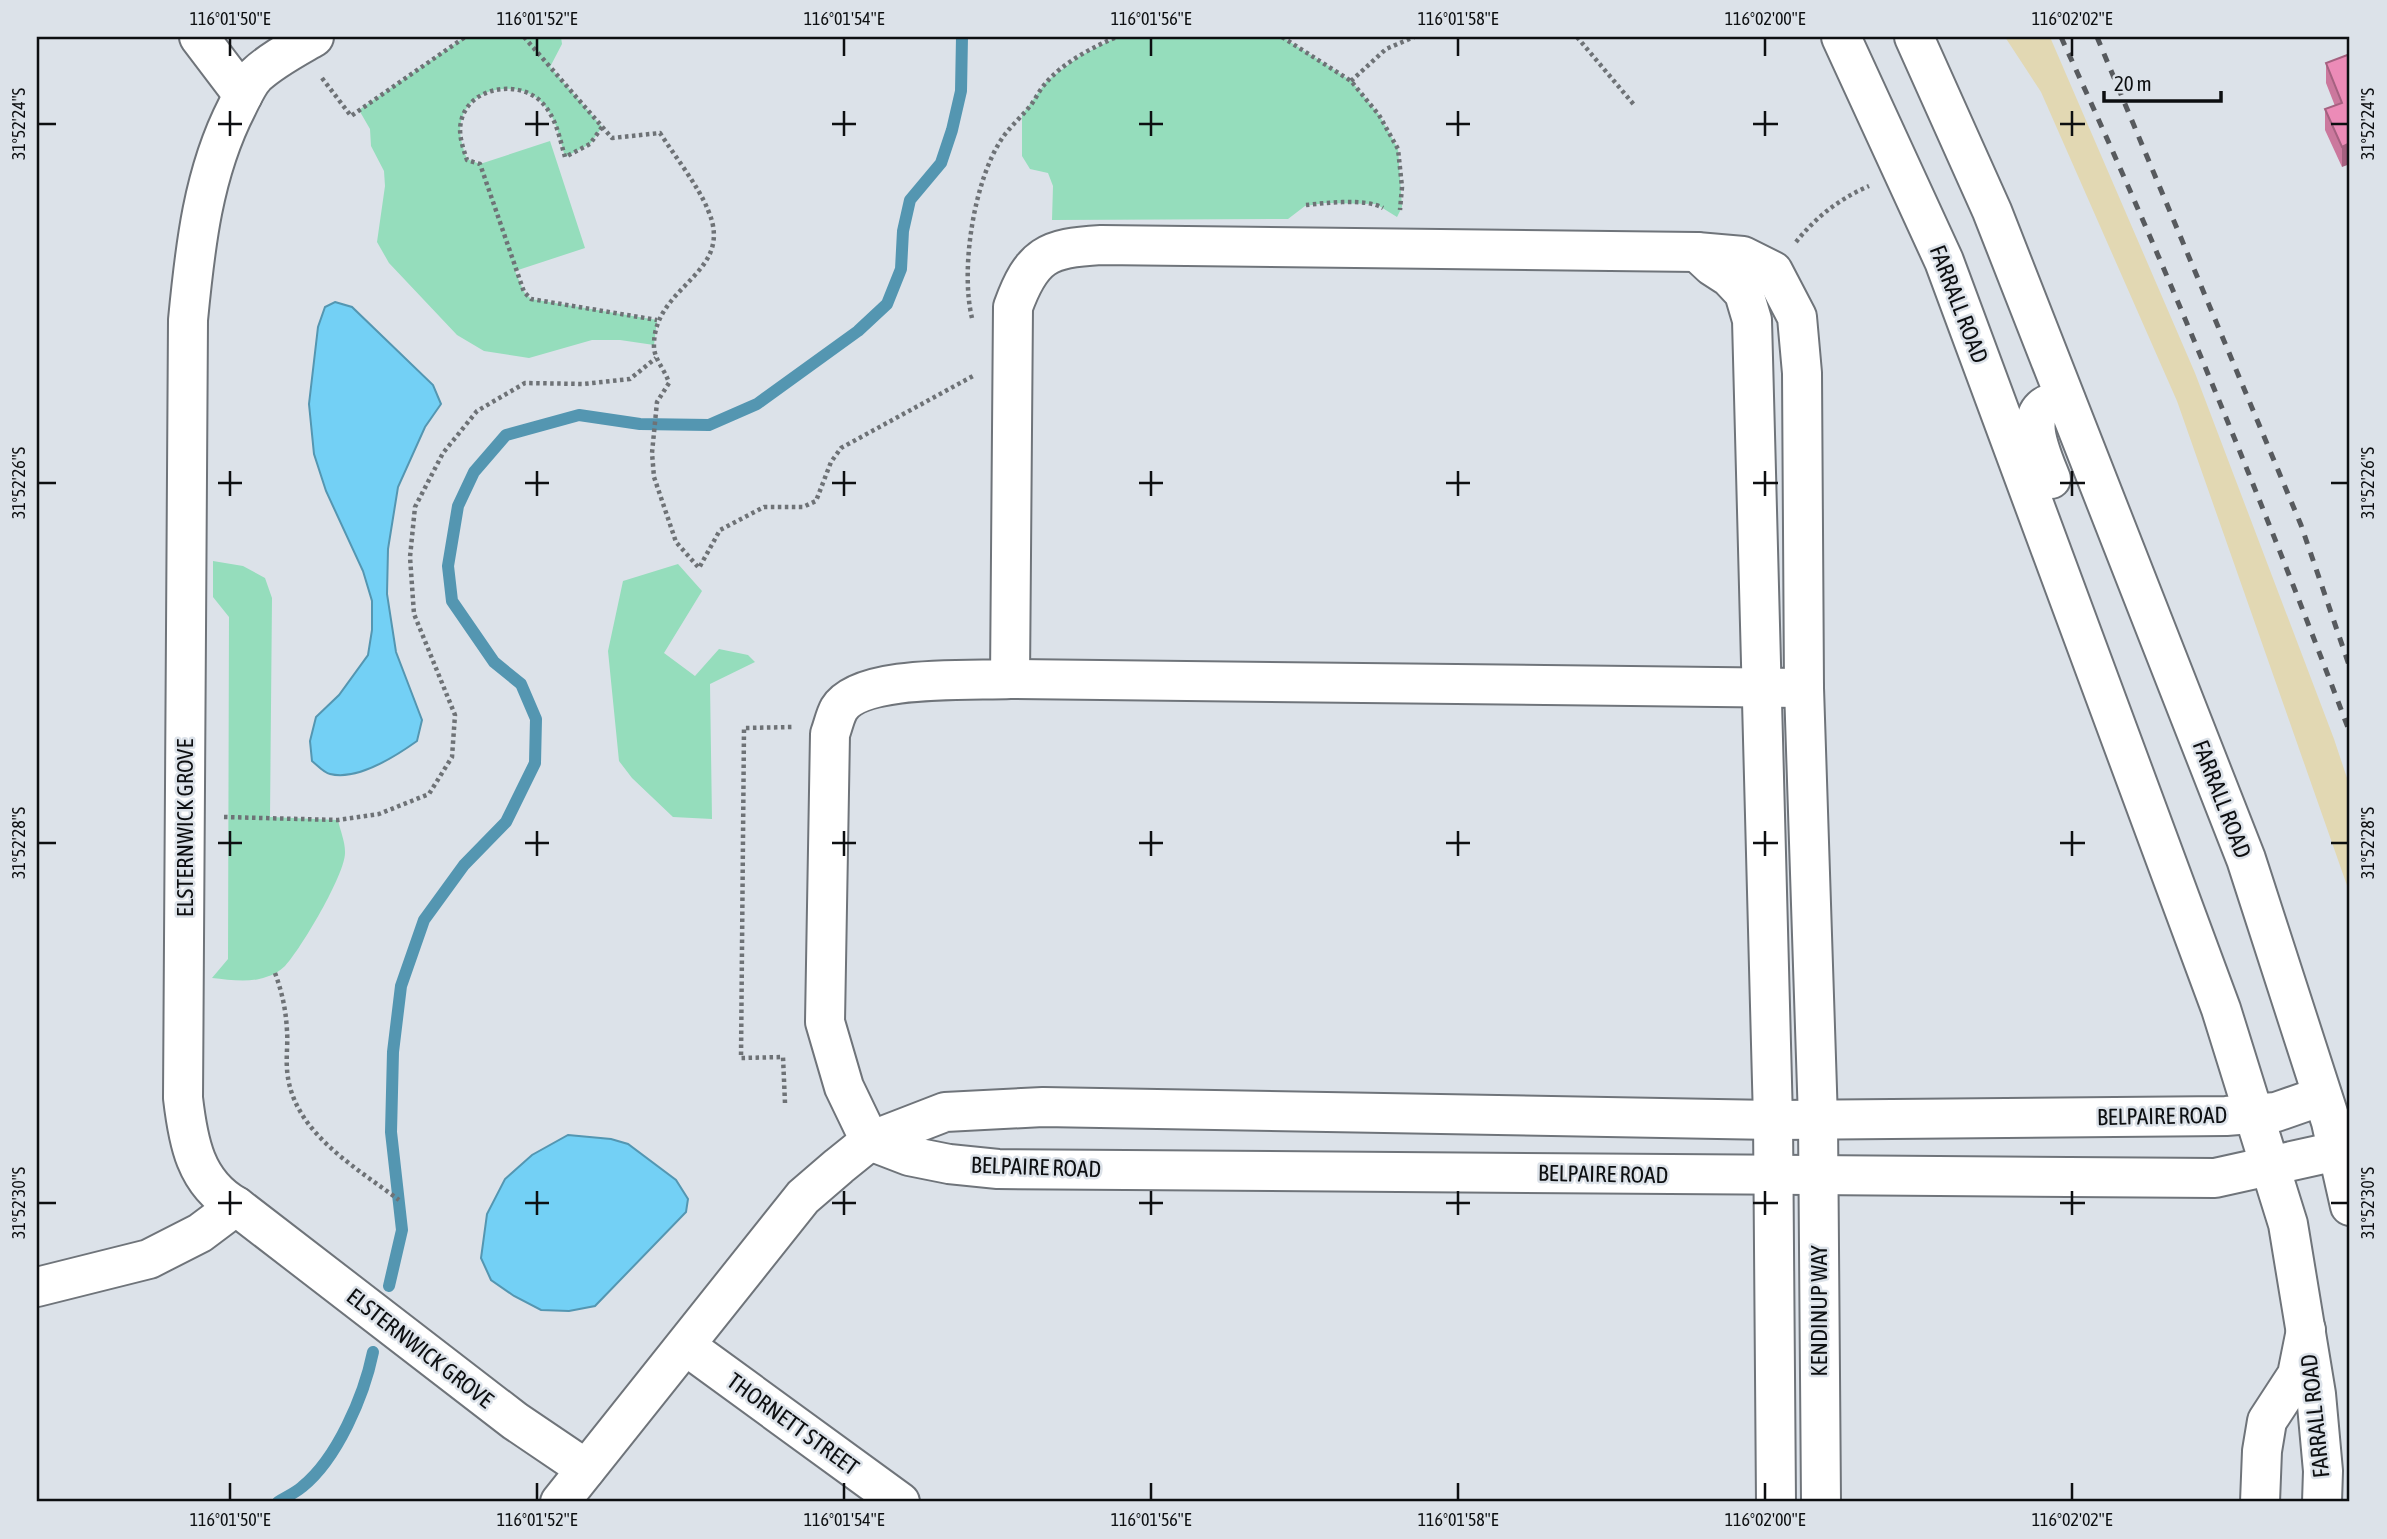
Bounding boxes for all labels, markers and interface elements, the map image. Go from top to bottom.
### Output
text: 116°01'50"E [190,8,271,29]
text: 116°01'52"E [497,8,578,29]
text: 116°01'54"E [804,8,885,29]
text: 116°01'56"E [1111,8,1192,29]
text: 116°01'58"E [1418,8,1499,29]
text: 116°02'00"E [1725,8,1806,29]
text: 116°02'02"E [2032,8,2113,29]
scale bar [2104,60,2221,104]
text: 20 m [2114,71,2152,95]
text: 31°52'24"S [8,88,29,160]
text: 31°52'24"S [2357,88,2378,160]
street label: FARRALL ROAD [1925,241,1993,367]
text: 31°52'26"S [8,447,29,519]
text: 31°52'26"S [2357,447,2378,519]
street label: FARRALL ROAD [2188,736,2256,862]
street label: ELSTERNWICK GROVE [172,739,198,917]
text: 31°52'28"S [8,807,29,879]
text: 31°52'28"S [2357,807,2378,879]
street label: BELPAIRE ROAD [2097,1102,2227,1130]
street label: BELPAIRE ROAD [970,1152,1102,1182]
street label: BELPAIRE ROAD [1538,1160,1668,1188]
text: 31°52'30"S [8,1167,29,1239]
text: 31°52'30"S [2357,1167,2378,1239]
street label: KENDINUP WAY [1806,1244,1832,1377]
street label: ELSTERNWICK GROVE [342,1283,498,1413]
street label: FARRALL ROAD [2296,1353,2334,1479]
street label: THORNETT STREET [722,1368,864,1480]
text: 116°01'50"E [190,1509,271,1530]
text: 116°01'52"E [497,1509,578,1530]
text: 116°01'54"E [804,1509,885,1530]
text: 116°01'56"E [1111,1509,1192,1530]
text: 116°01'58"E [1418,1509,1499,1530]
text: 116°02'00"E [1725,1509,1806,1530]
text: 116°02'02"E [2032,1509,2113,1530]

